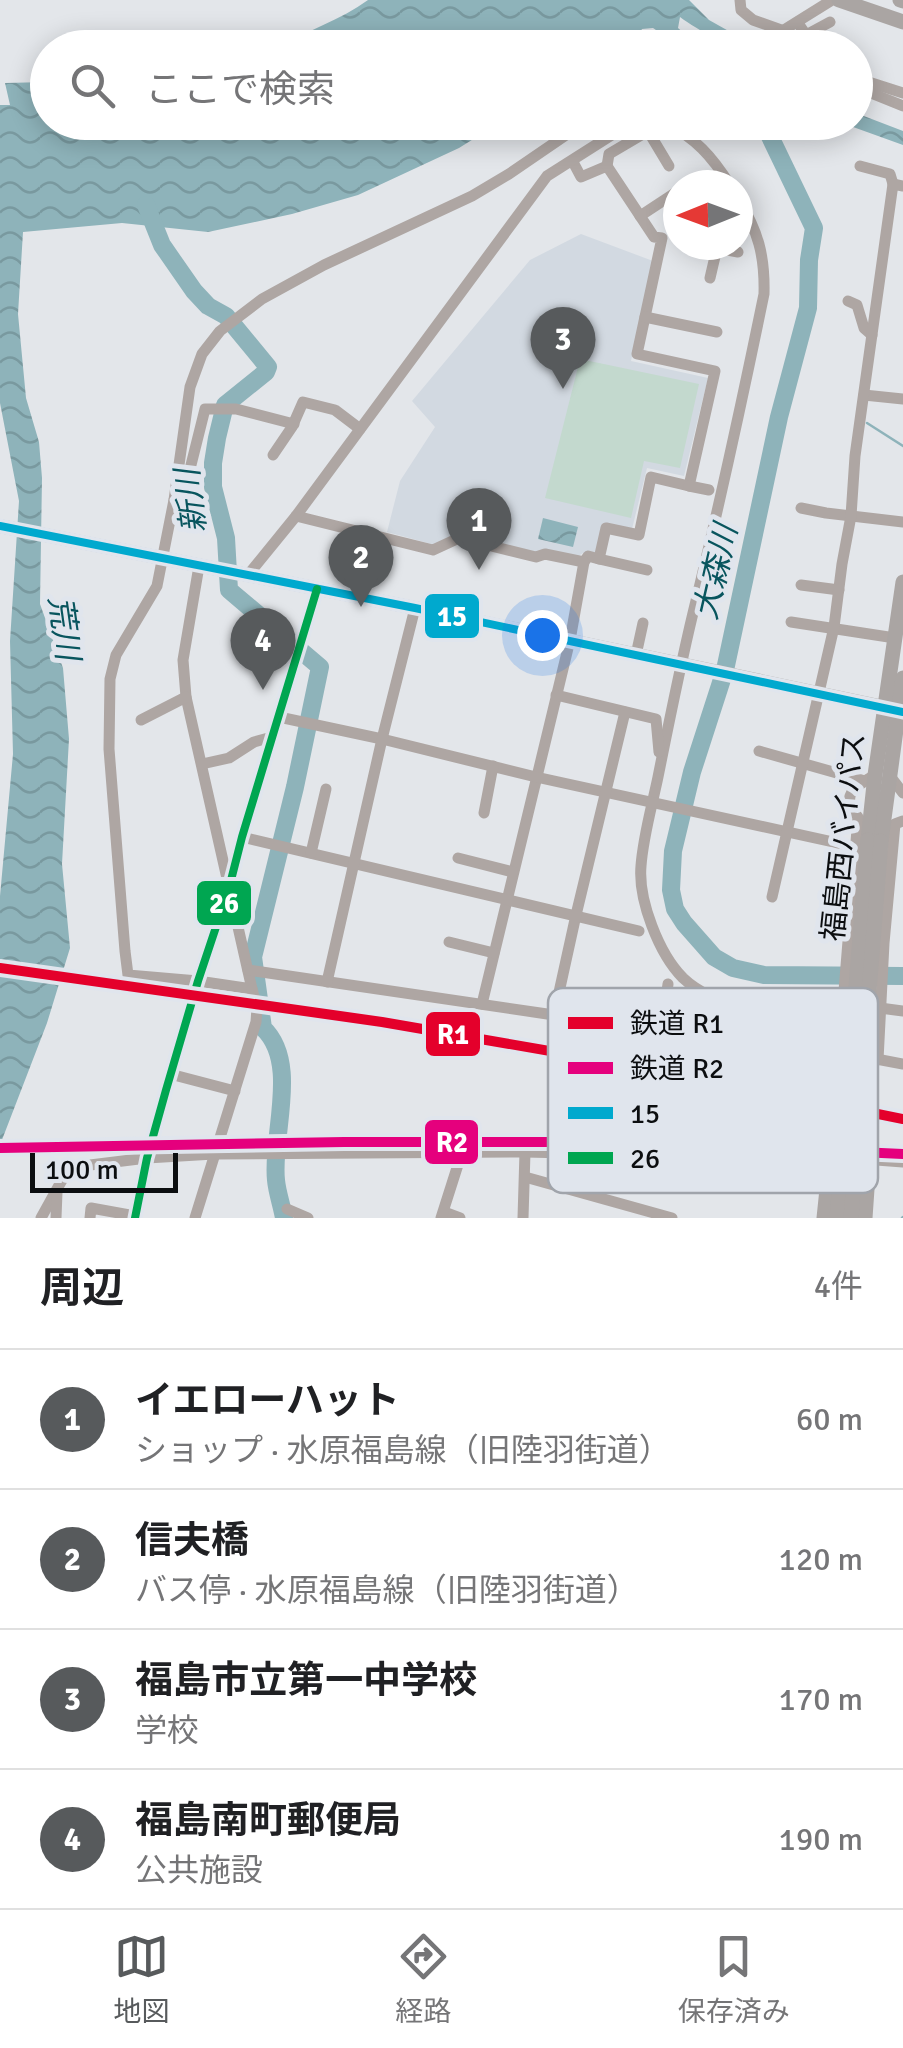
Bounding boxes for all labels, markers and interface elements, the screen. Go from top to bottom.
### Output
search box [30,30,873,140]
icon: search [65,58,120,113]
text: ここで検索 [145,66,335,113]
north arrow [663,170,753,260]
pin: 3 [530,306,596,389]
water label: 新川 [167,464,214,535]
pin: 1 [446,488,512,570]
water label: 大森川 [686,518,746,623]
pin: 2 [328,524,394,607]
line badge: 15 [423,592,481,640]
water label: 荒川 [40,594,88,665]
text: 15 [437,600,467,634]
pin: 4 [230,608,296,690]
your location [517,610,568,661]
street label: 福島西バイパス [815,731,873,943]
line badge: 26 [195,879,253,927]
text: 26 [209,887,239,921]
legend [548,988,878,1193]
text: 鉄道 R1 [630,1007,724,1041]
line badge: R1 [424,1010,482,1058]
text: R1 [437,1018,469,1052]
text: 鉄道 R2 [630,1052,724,1086]
text: 15 [630,1097,660,1131]
line badge: R2 [423,1118,480,1166]
text: R2 [436,1126,468,1160]
text: 26 [630,1142,660,1176]
scale bar [30,1148,178,1192]
text: 100 m [45,1153,119,1187]
text: 周辺 [40,1263,124,1314]
text: 4件 [814,1267,863,1306]
text: イエローハット [135,1377,400,1424]
text: 1 [64,1400,81,1439]
text: 60 m [796,1400,863,1439]
text: ショップ · 水原福島線（旧陸羽街道） [135,1431,671,1470]
text: 信夫橋 [135,1517,249,1564]
text: 2 [64,1540,81,1579]
text: 120 m [779,1540,863,1579]
text: バス停 · 水原福島線（旧陸羽街道） [135,1571,639,1610]
text: 福島市立第一中学校 [135,1657,477,1704]
text: 3 [64,1680,81,1719]
text: 170 m [779,1680,863,1719]
text: 学校 [135,1711,199,1750]
text: 福島南町郵便局 [135,1797,401,1844]
text: 4 [64,1820,81,1859]
text: 190 m [779,1820,863,1859]
text: 公共施設 [135,1851,263,1890]
tab: 地図 [113,1929,169,2029]
tab: 経路 [395,1929,452,2029]
tab: 保存済み [678,1929,790,2029]

